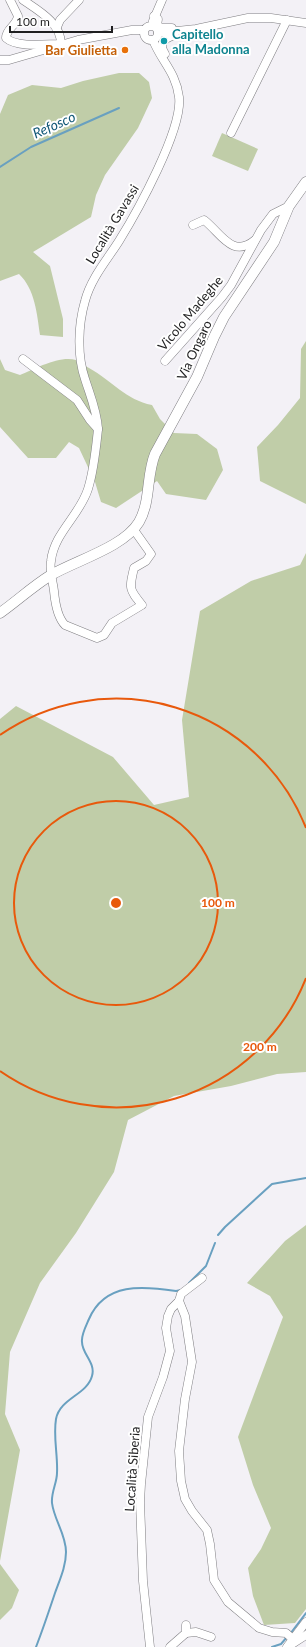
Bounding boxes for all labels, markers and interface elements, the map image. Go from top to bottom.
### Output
scale bar [10,8,112,34]
text: 100 m [16,14,50,29]
place label: Capitello alla Madonna [172,26,250,57]
marker: Capitello alla Madonna [159,36,169,46]
place label: Bar Giulietta [45,42,117,58]
marker: Bar Giulietta [120,45,130,55]
water label: Refosco [30,108,78,141]
street label: Località Gavassi [82,181,142,267]
street label: Vicolo Madeghe [154,272,226,354]
street label: Via Ongaro [173,317,215,383]
text: 100 m [201,895,235,910]
centre of rings [109,896,123,910]
text: 200 m [243,1039,277,1054]
street label: Località Siberia [121,1426,143,1512]

